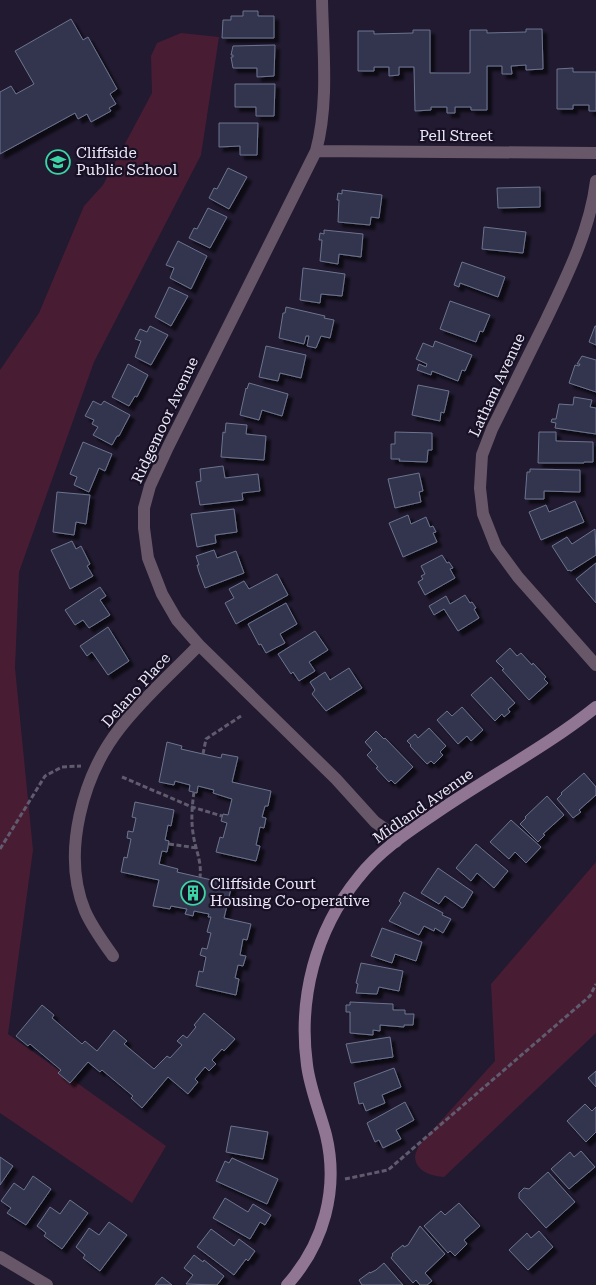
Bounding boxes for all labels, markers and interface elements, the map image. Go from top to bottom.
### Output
street label: Pell Street [419,127,493,145]
place label: Cliffside Public School [76,144,178,179]
school or university icon: Cliffside Public School [45,149,71,175]
street label: Latham Avenue [465,330,529,440]
street label: Ridgemoor Avenue [128,354,202,486]
street label: Delano Place [98,649,174,731]
street label: Midland Avenue [369,765,477,847]
place label: Cliffside Court Housing Co-operative [210,875,370,910]
building icon: Cliffside Court Housing Co-operative [180,880,206,906]

